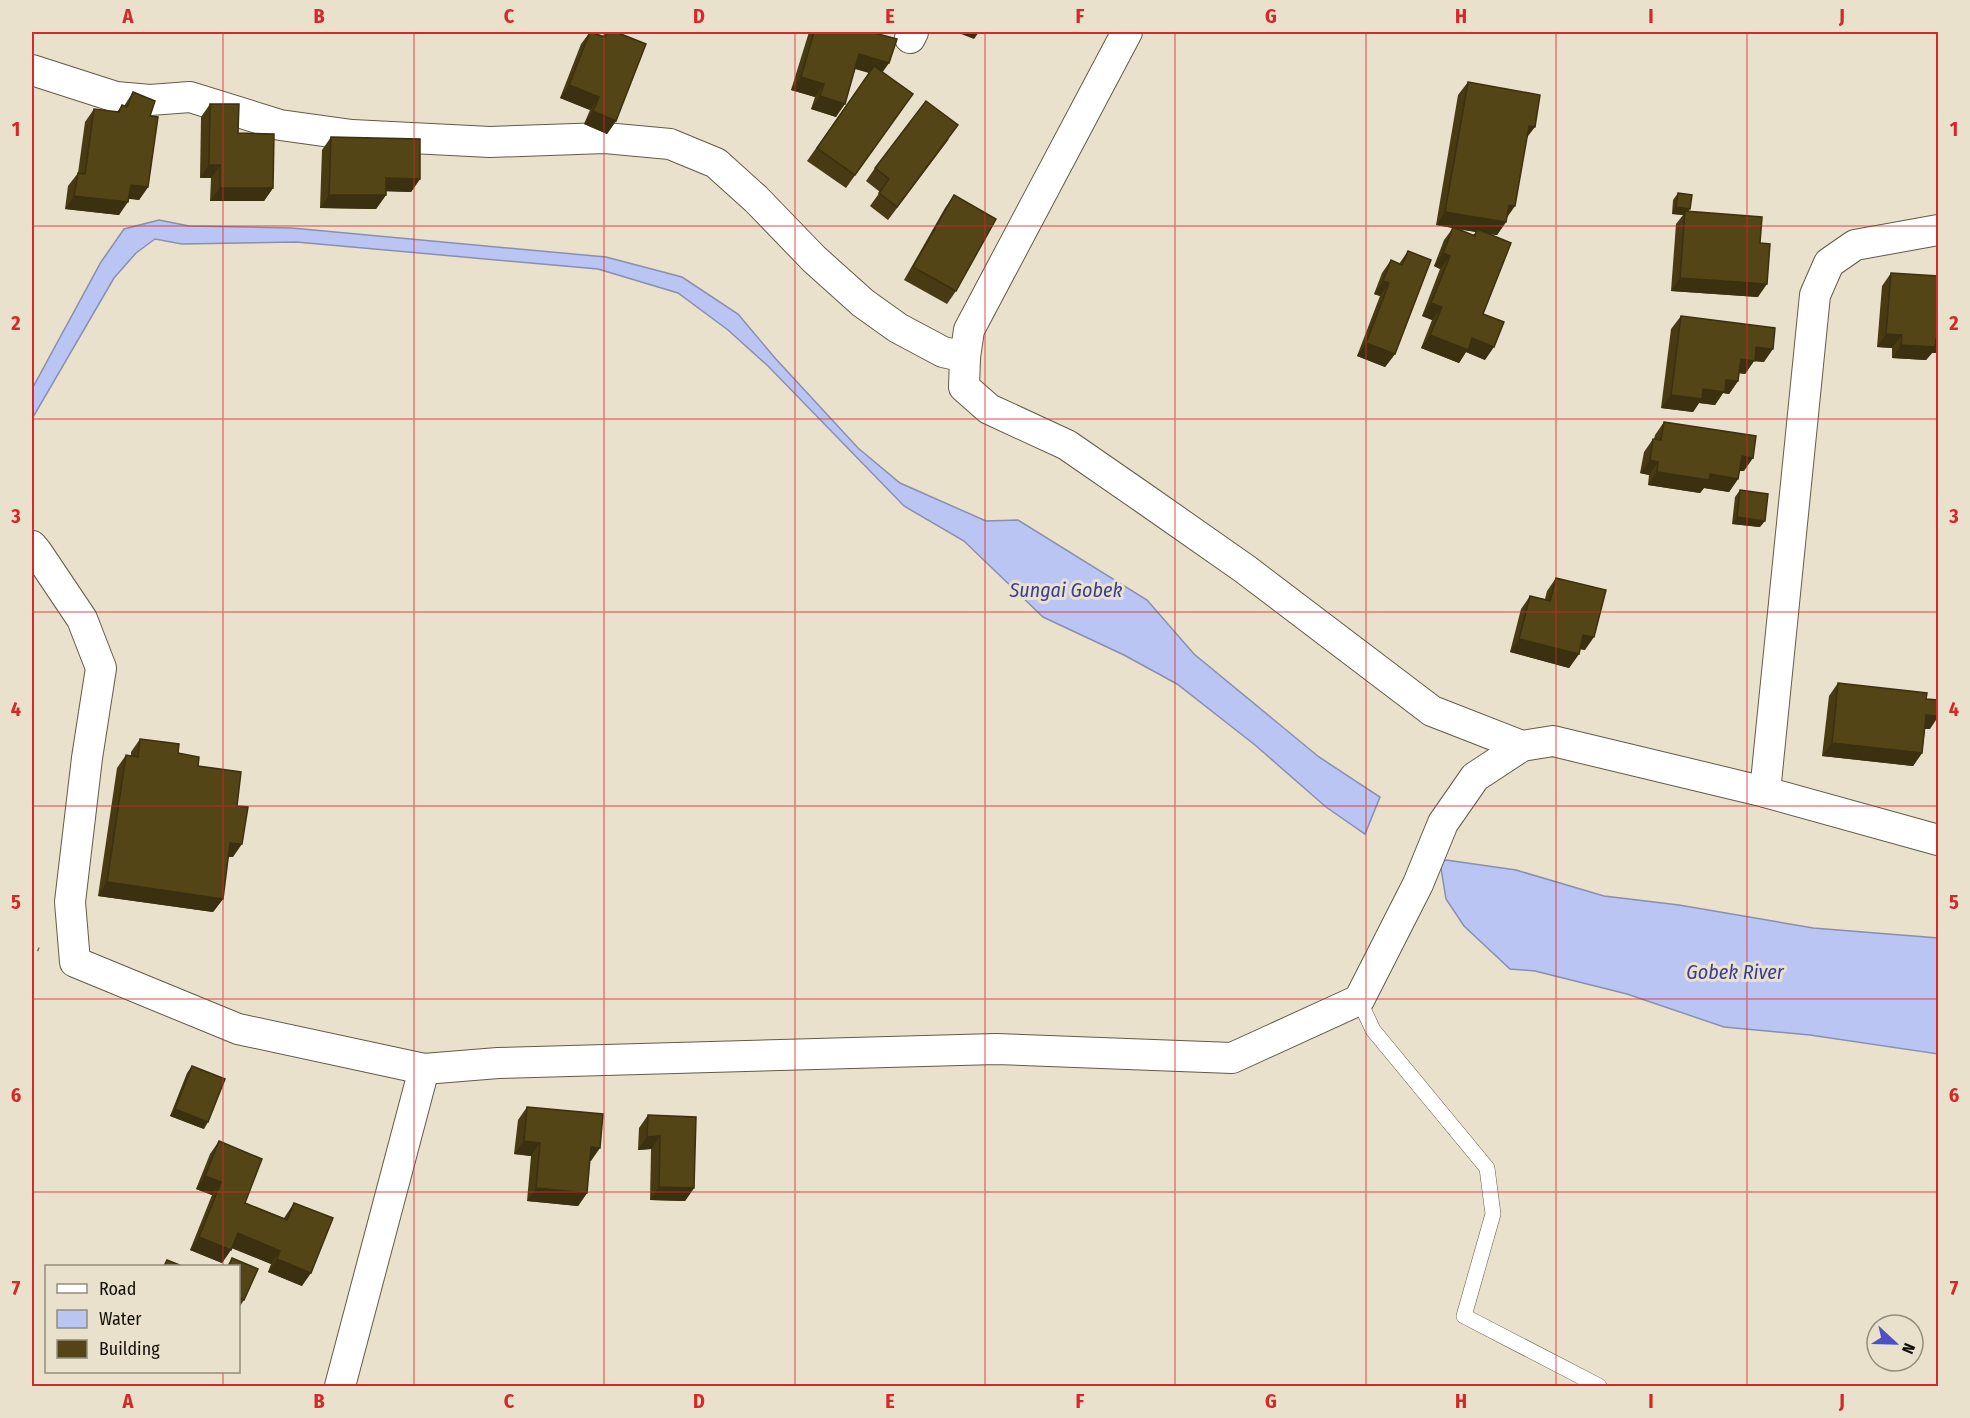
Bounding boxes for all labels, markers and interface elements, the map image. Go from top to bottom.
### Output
text: A [122,4,135,28]
text: B [313,4,325,28]
text: C [504,4,515,28]
text: D [693,4,705,28]
text: E [885,4,895,28]
text: F [1076,4,1085,28]
text: G [1265,4,1277,28]
text: H [1455,4,1467,28]
text: I [1648,4,1654,28]
text: J [1838,4,1845,28]
text: 1 [12,117,20,141]
text: 1 [1950,117,1958,141]
text: 2 [10,311,21,335]
text: 2 [1948,311,1959,335]
text: 3 [10,504,21,528]
text: 3 [1948,504,1959,528]
water label: Sungai Gobek [1009,578,1123,602]
text: 4 [11,697,21,721]
text: 4 [1949,697,1959,721]
text: 5 [11,890,21,914]
text: 5 [1949,890,1959,914]
water label: Gobek River [1686,960,1785,984]
text: 6 [11,1083,21,1107]
text: 6 [1949,1083,1959,1107]
legend [45,1265,240,1373]
text: 7 [12,1276,21,1300]
text: 7 [1950,1276,1959,1300]
text: Road [99,1278,136,1300]
text: Water [99,1308,142,1330]
north arrow [1865,1313,1925,1373]
text: Building [99,1338,160,1360]
text: N [1898,1340,1919,1356]
text: A [122,1389,135,1413]
text: B [313,1389,325,1413]
text: C [504,1389,515,1413]
text: D [693,1389,705,1413]
text: E [885,1389,895,1413]
text: F [1076,1389,1085,1413]
text: G [1265,1389,1277,1413]
text: H [1455,1389,1467,1413]
text: I [1648,1389,1654,1413]
text: J [1838,1389,1845,1413]

